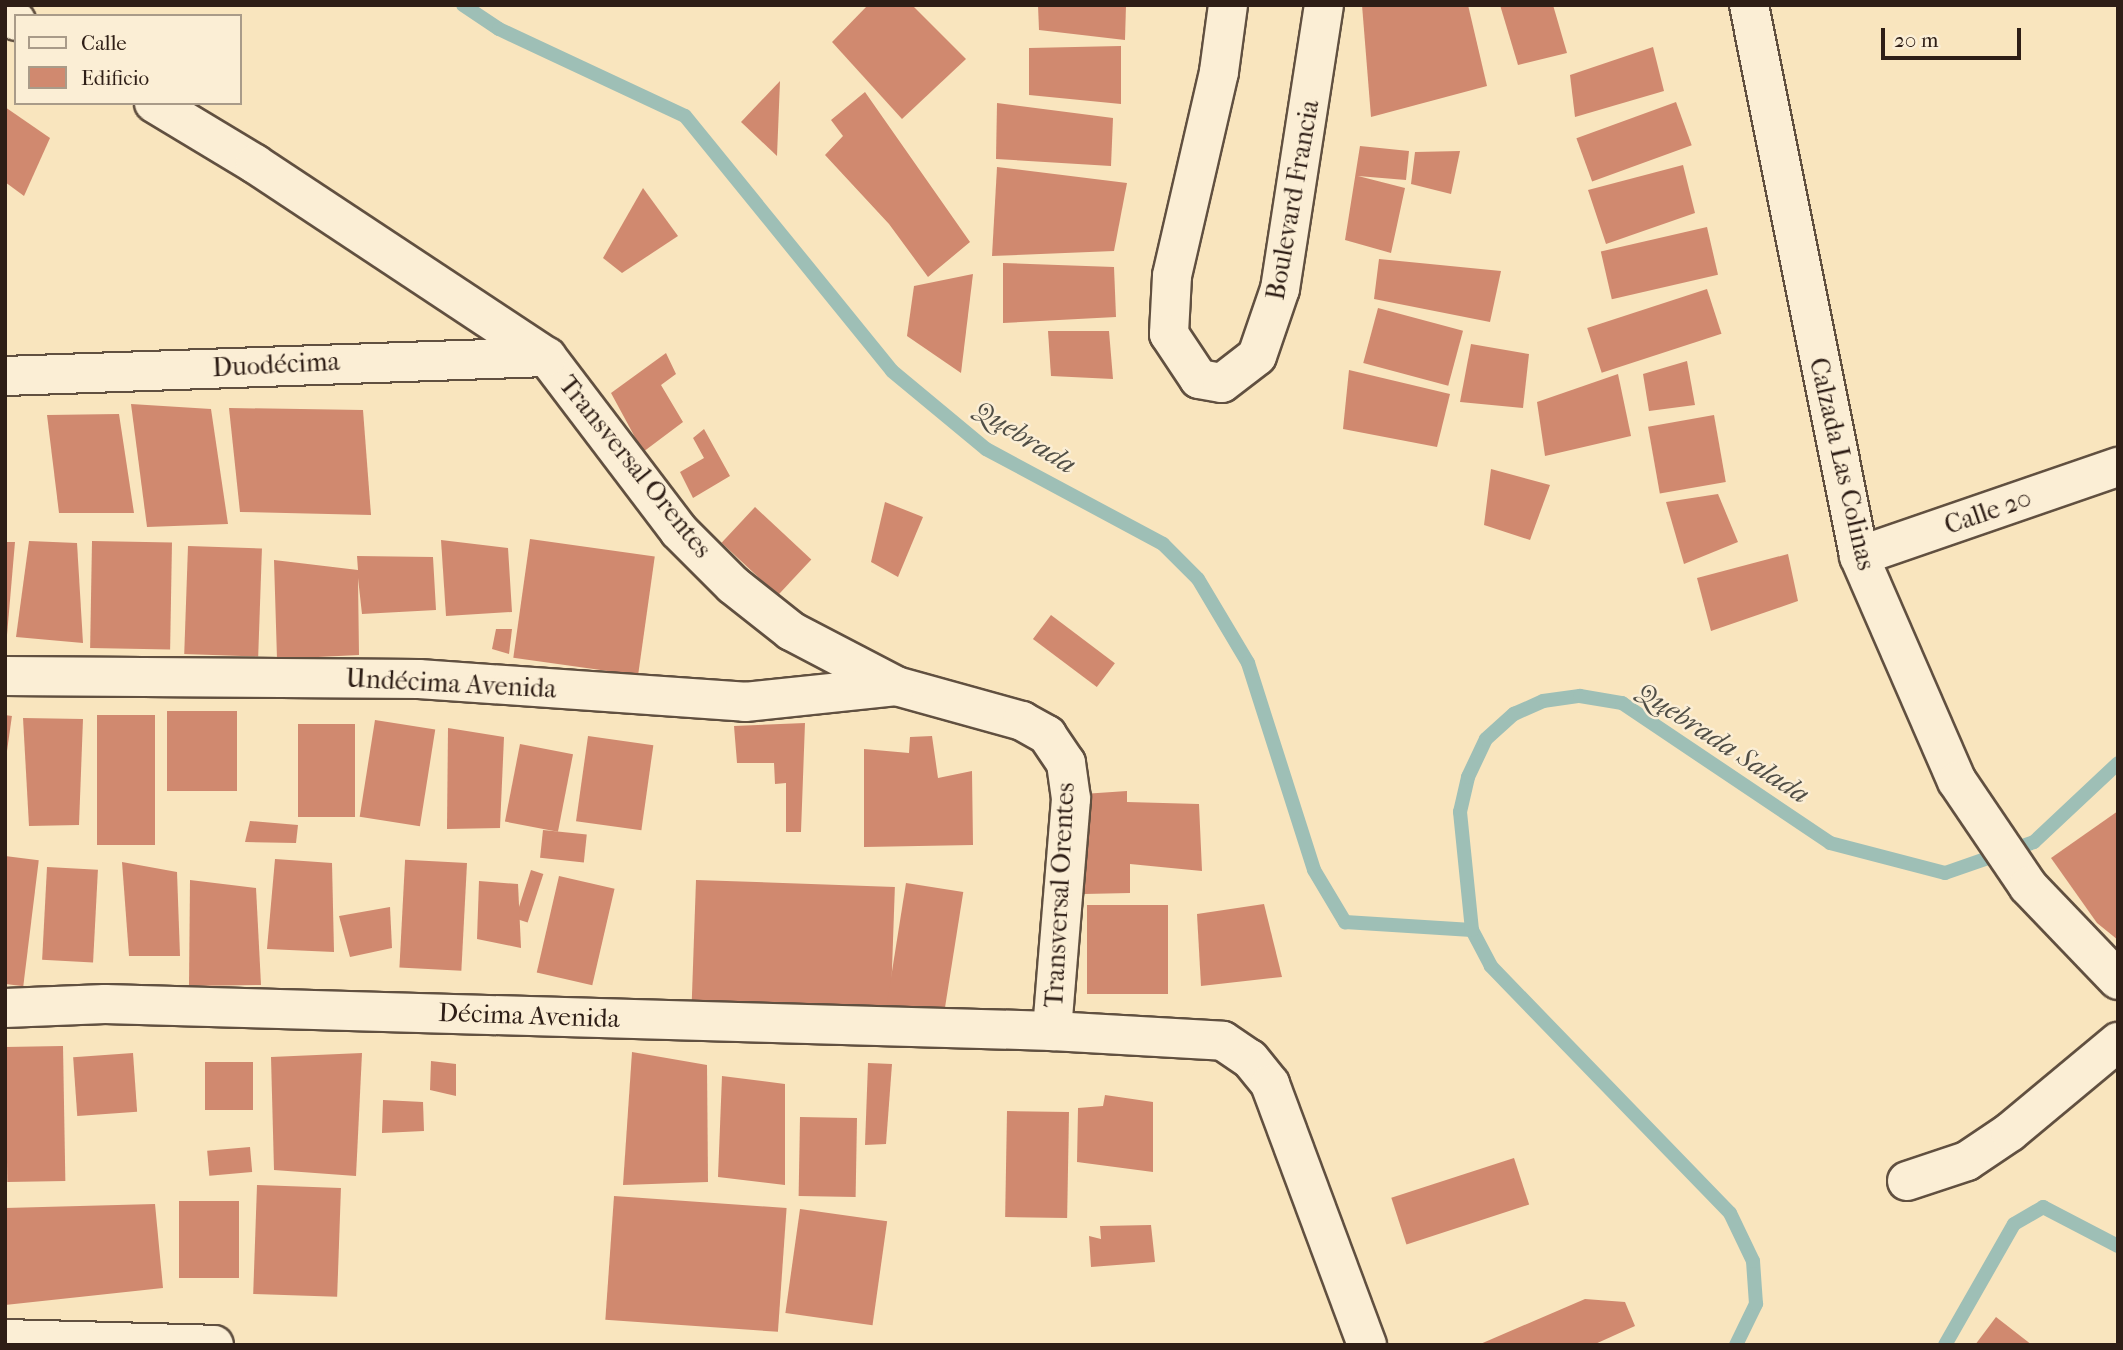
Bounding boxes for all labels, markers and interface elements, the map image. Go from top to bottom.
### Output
legend [14,14,242,105]
scale bar [1885,14,2025,58]
text: 20 m [1894,28,1938,52]
text: Calle [81,31,127,55]
text: Edificio [81,66,149,90]
street label: Boulevard Francia [1260,98,1326,302]
street label: Duodécima [212,346,340,384]
street label: Calzada Las Colinas [1802,355,1882,573]
street label: Transversal Orentes [552,370,718,564]
water label: Quebrada [968,393,1082,481]
street label: Calle 20 [1940,483,2036,541]
street label: Undécima Avenida [345,663,557,705]
water label: Quebrada Salada [1631,675,1815,811]
street label: Transversal Orentes [1039,782,1081,1008]
street label: Décima Avenida [438,997,620,1035]

